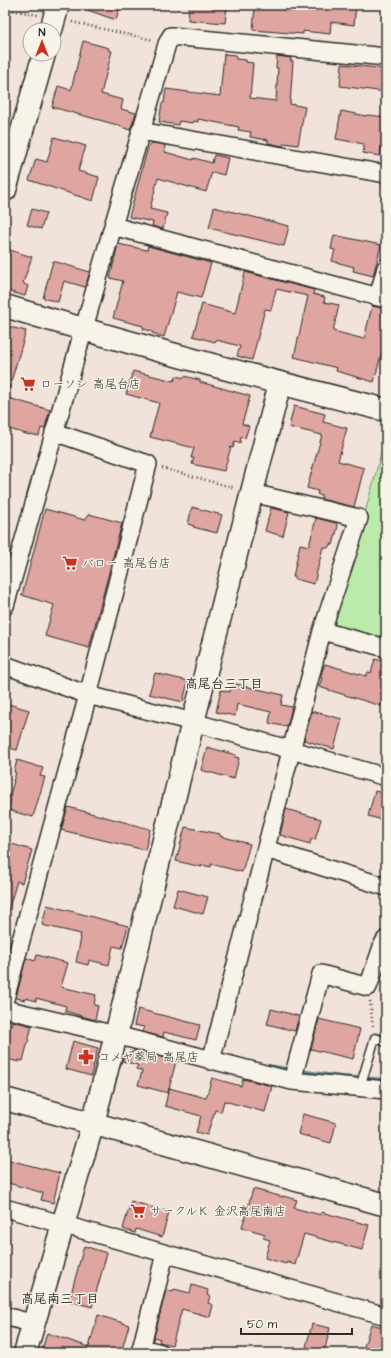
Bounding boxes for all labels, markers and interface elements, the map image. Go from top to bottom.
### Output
north arrow [22,22,62,62]
text: N [39,25,46,40]
supermarket icon: ローソン 高尾台店 [19,375,37,393]
place label: ローソン 高尾台店 [40,376,141,393]
supermarket icon: バロー 高尾台店 [61,554,79,572]
place label: バロー 高尾台店 [82,555,171,572]
district label: 高尾台三丁目 [185,675,263,693]
pharmacy icon: コメヤ薬局 高尾店 [77,1048,95,1066]
place label: コメヤ薬局 高尾店 [98,1049,199,1066]
supermarket icon: サークルＫ 金沢高尾南店 [129,1202,147,1220]
place label: サークルＫ 金沢高尾南店 [150,1203,286,1220]
district label: 高尾南三丁目 [21,1290,99,1308]
scale bar [241,1310,352,1336]
text: 50 m [247,1316,278,1333]

